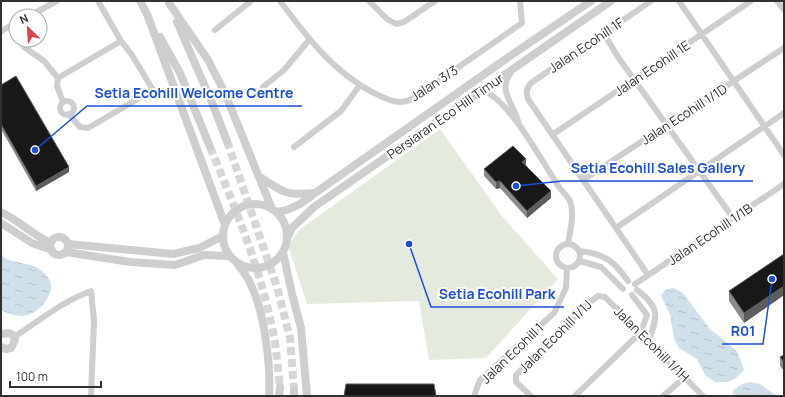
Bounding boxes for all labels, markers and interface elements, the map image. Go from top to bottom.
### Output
north arrow [8,8,48,48]
text: N [17,10,30,27]
street label: Jalan Ecohill 1F [545,13,627,77]
street label: Jalan Ecohill 1E [611,36,693,100]
street label: Jalan 3/3 [407,61,461,105]
street label: Persiaran Eco Hill Timur [383,69,507,163]
street label: Jalan Ecohill 1/1D [637,79,731,149]
callout: Setia Ecohill Welcome Centre [87,80,302,106]
text: Setia Ecohill Welcome Centre [94,83,294,102]
callout: Setia Ecohill Sales Gallery [562,155,753,181]
text: Setia Ecohill Sales Gallery [571,158,745,177]
street label: Jalan Ecohill 1/1B [664,199,756,269]
callout: Setia Ecohill Park [431,281,564,307]
text: Setia Ecohill Park [439,284,556,303]
street label: Jalan Ecohill 1/1J [514,295,596,377]
street label: Jalan Ecohill 1/1H [610,302,694,386]
callout: R01 [722,318,763,344]
street label: Jalan Ecohill 1 [477,319,547,387]
text: R01 [731,321,755,340]
scale bar [10,363,101,389]
text: 100 m [16,368,48,385]

